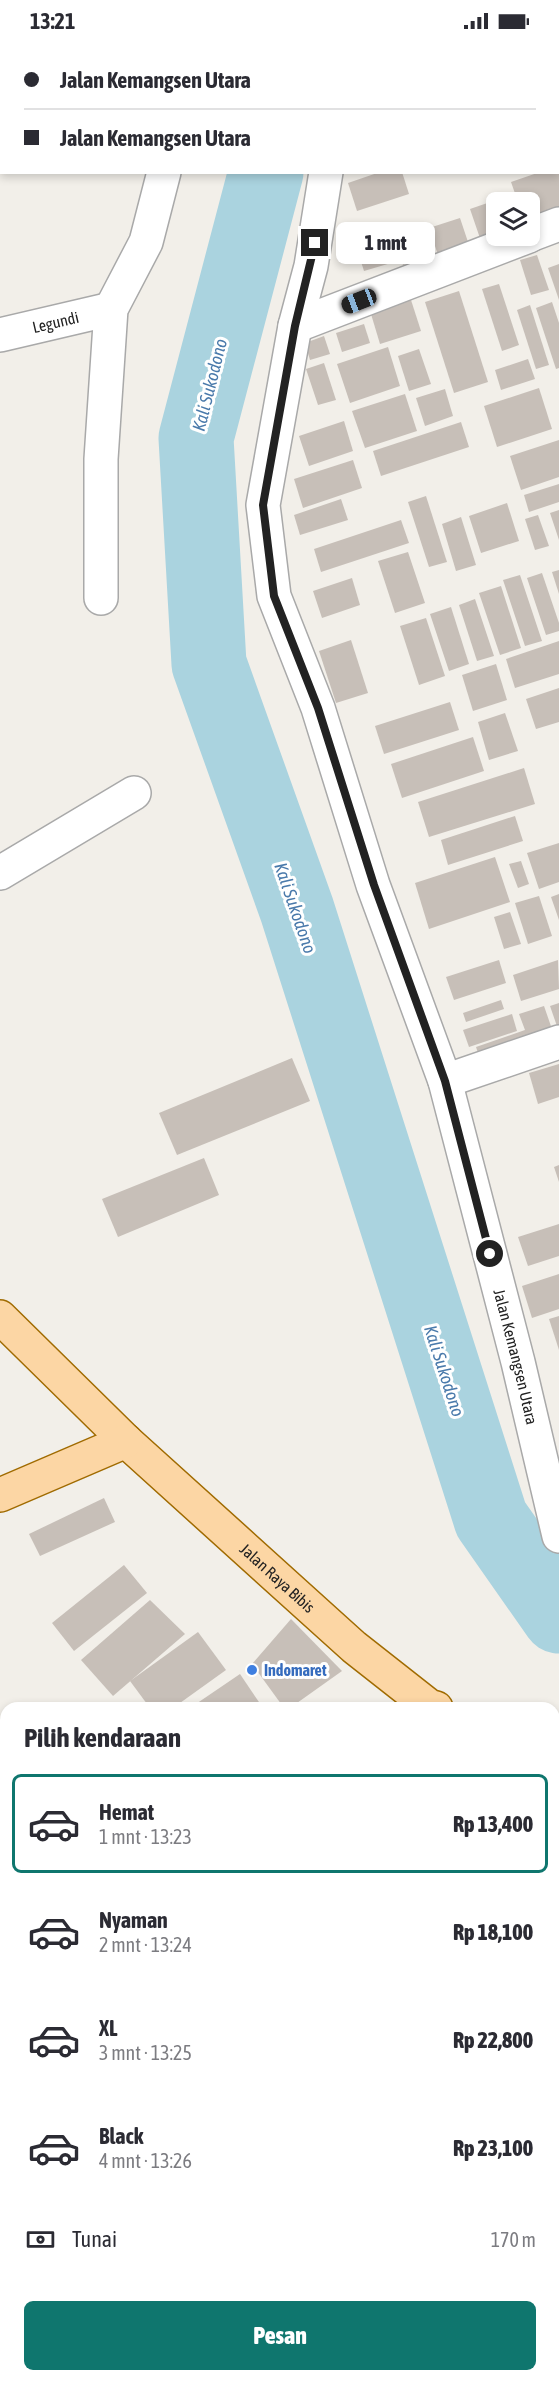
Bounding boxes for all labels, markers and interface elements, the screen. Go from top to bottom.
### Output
text: 13:21 [30,8,75,34]
text: Jalan Kemangsen Utara [60,67,251,93]
text: Jalan Kemangsen Utara [60,125,251,151]
map controls [486,192,540,246]
button: layers [486,192,540,246]
callout: 1 mnt [336,222,435,264]
route end [301,229,328,256]
text: 1 mnt [365,231,407,254]
car [339,286,379,316]
street label: Legundi [30,308,80,336]
water label: Kali Sukodono [188,336,231,433]
water label: Kali Sukodono [270,860,321,956]
route start [476,1240,503,1267]
street label: Jalan Kemangsen Utara [490,1287,541,1426]
water label: Kali Sukodono [420,1323,469,1419]
street label: Jalan Raya Bibis [237,1540,319,1616]
place label: Indomaret [264,1661,327,1679]
marker: Indomaret [245,1663,259,1677]
text: Pilih kendaraan [24,1722,181,1753]
icon: car [27,1797,81,1851]
text: Hemat [99,1799,154,1825]
text: Rp 13,400 [453,1811,533,1837]
text: 1 mnt · 13:23 [99,1825,192,1848]
icon: car [27,1905,81,1959]
text: Nyaman [99,1907,168,1933]
text: Rp 18,100 [453,1919,533,1945]
text: 2 mnt · 13:24 [99,1933,192,1956]
icon: car [27,2013,81,2067]
text: XL [99,2015,117,2041]
text: Rp 22,800 [453,2027,533,2053]
text: 3 mnt · 13:25 [99,2041,192,2064]
icon: car [27,2121,81,2175]
text: Black [99,2123,143,2149]
text: Rp 23,100 [453,2135,533,2161]
text: 4 mnt · 13:26 [99,2149,192,2172]
icon: cash [24,2223,57,2256]
text: Tunai [72,2226,117,2252]
text: 170 m [491,2228,536,2251]
button: Pesan [24,2301,536,2370]

